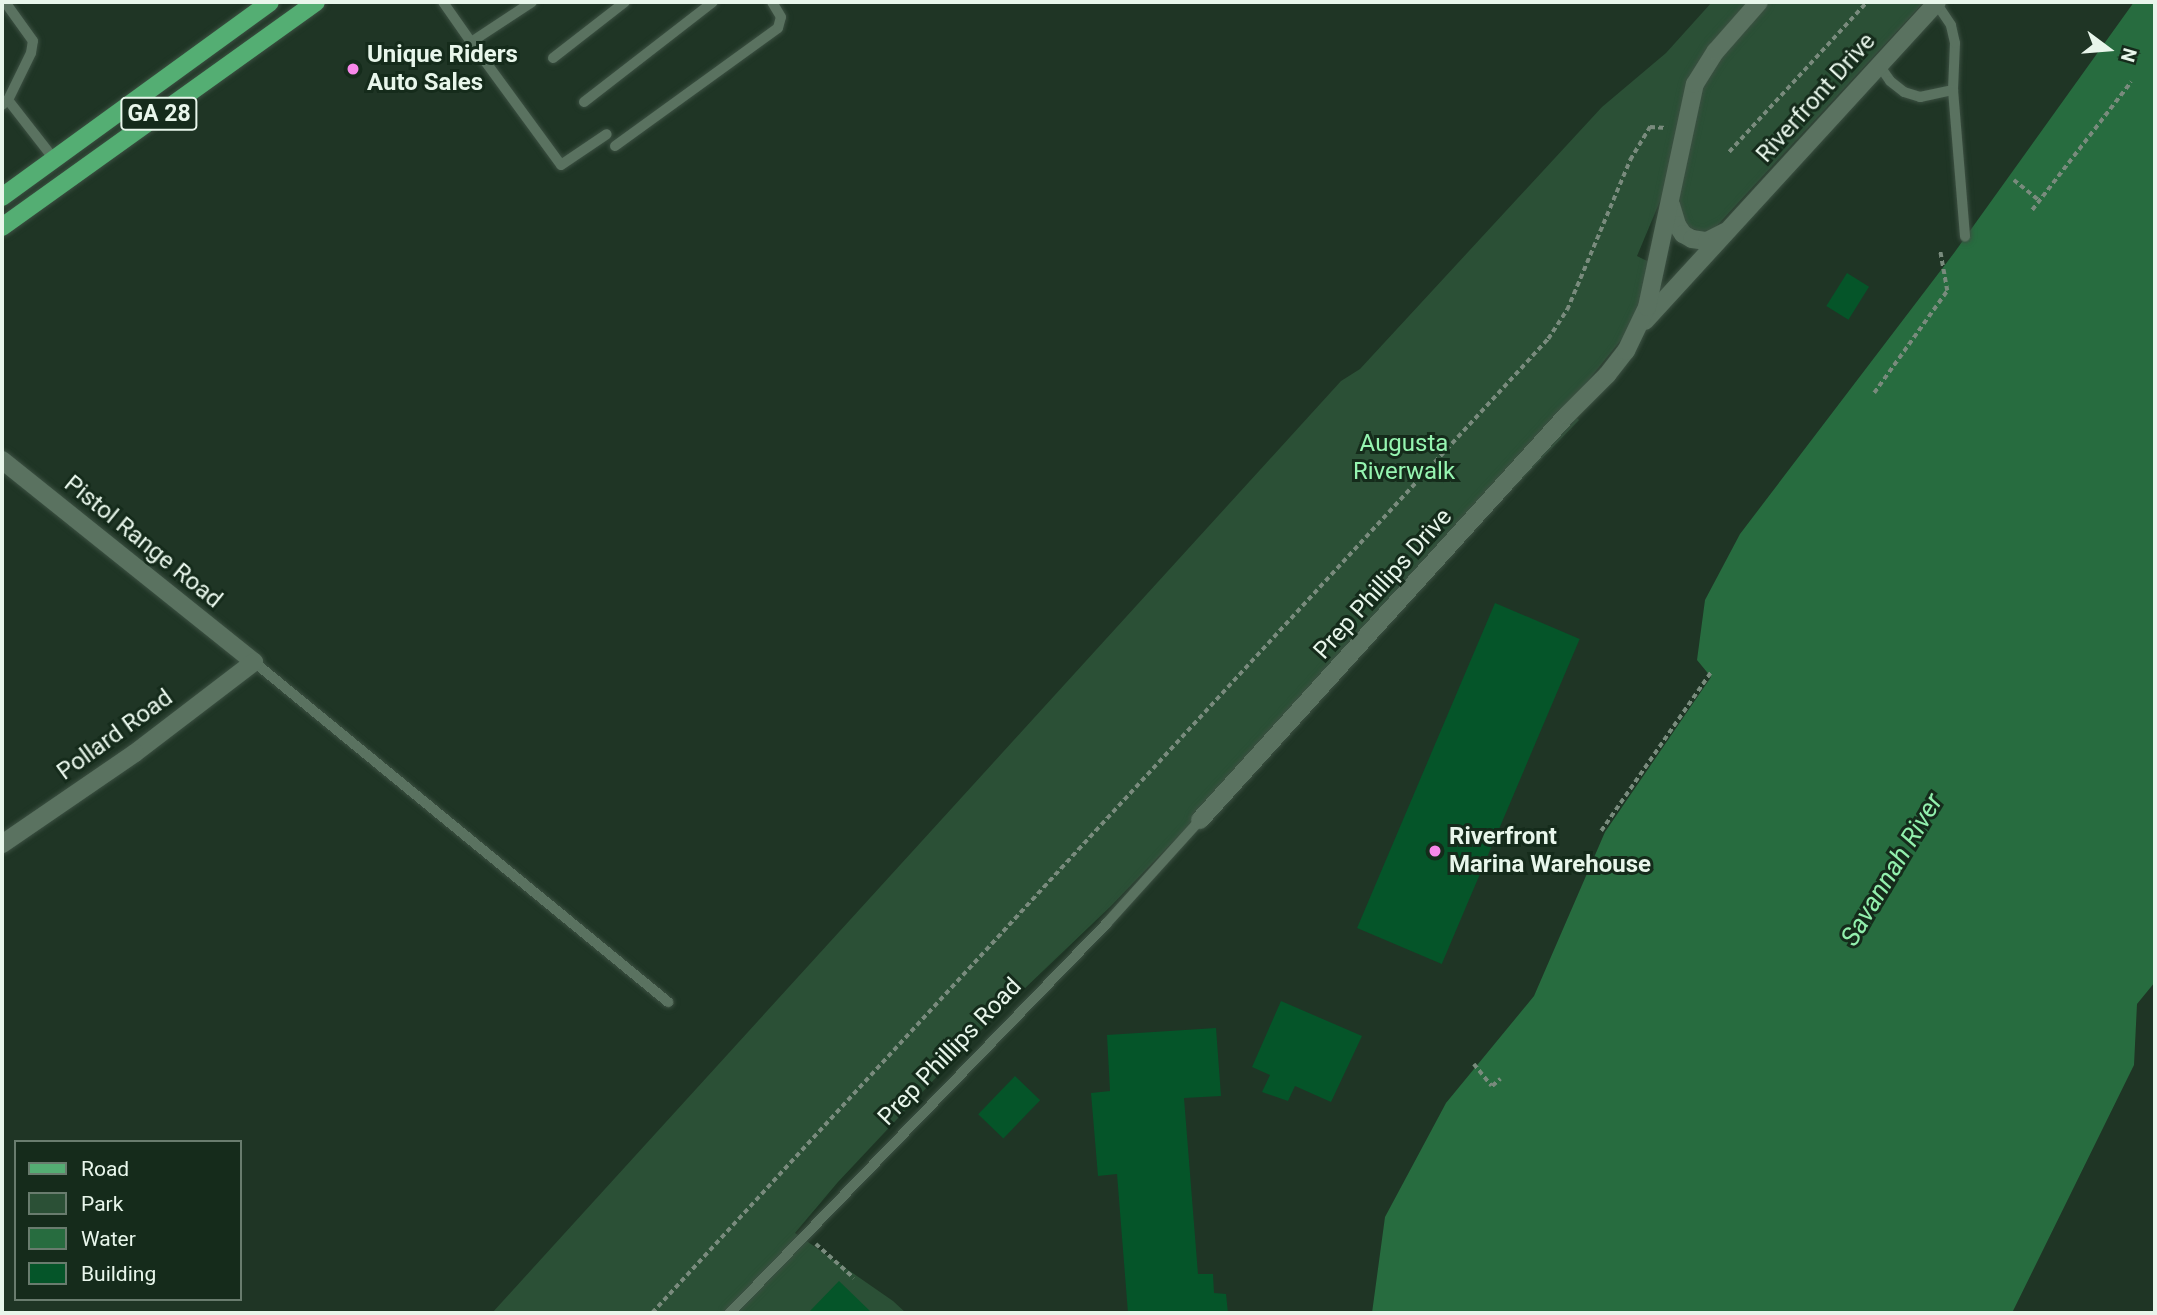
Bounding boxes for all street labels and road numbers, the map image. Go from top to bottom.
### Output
street label: Riverfront Drive [1750,27,1882,169]
road number: GA 28 [119,94,199,134]
street label: Pistol Range Road [58,470,228,614]
street label: Prep Phillips Drive [1308,503,1458,665]
street label: Pollard Road [52,683,178,787]
street label: Prep Phillips Road [872,972,1028,1132]

